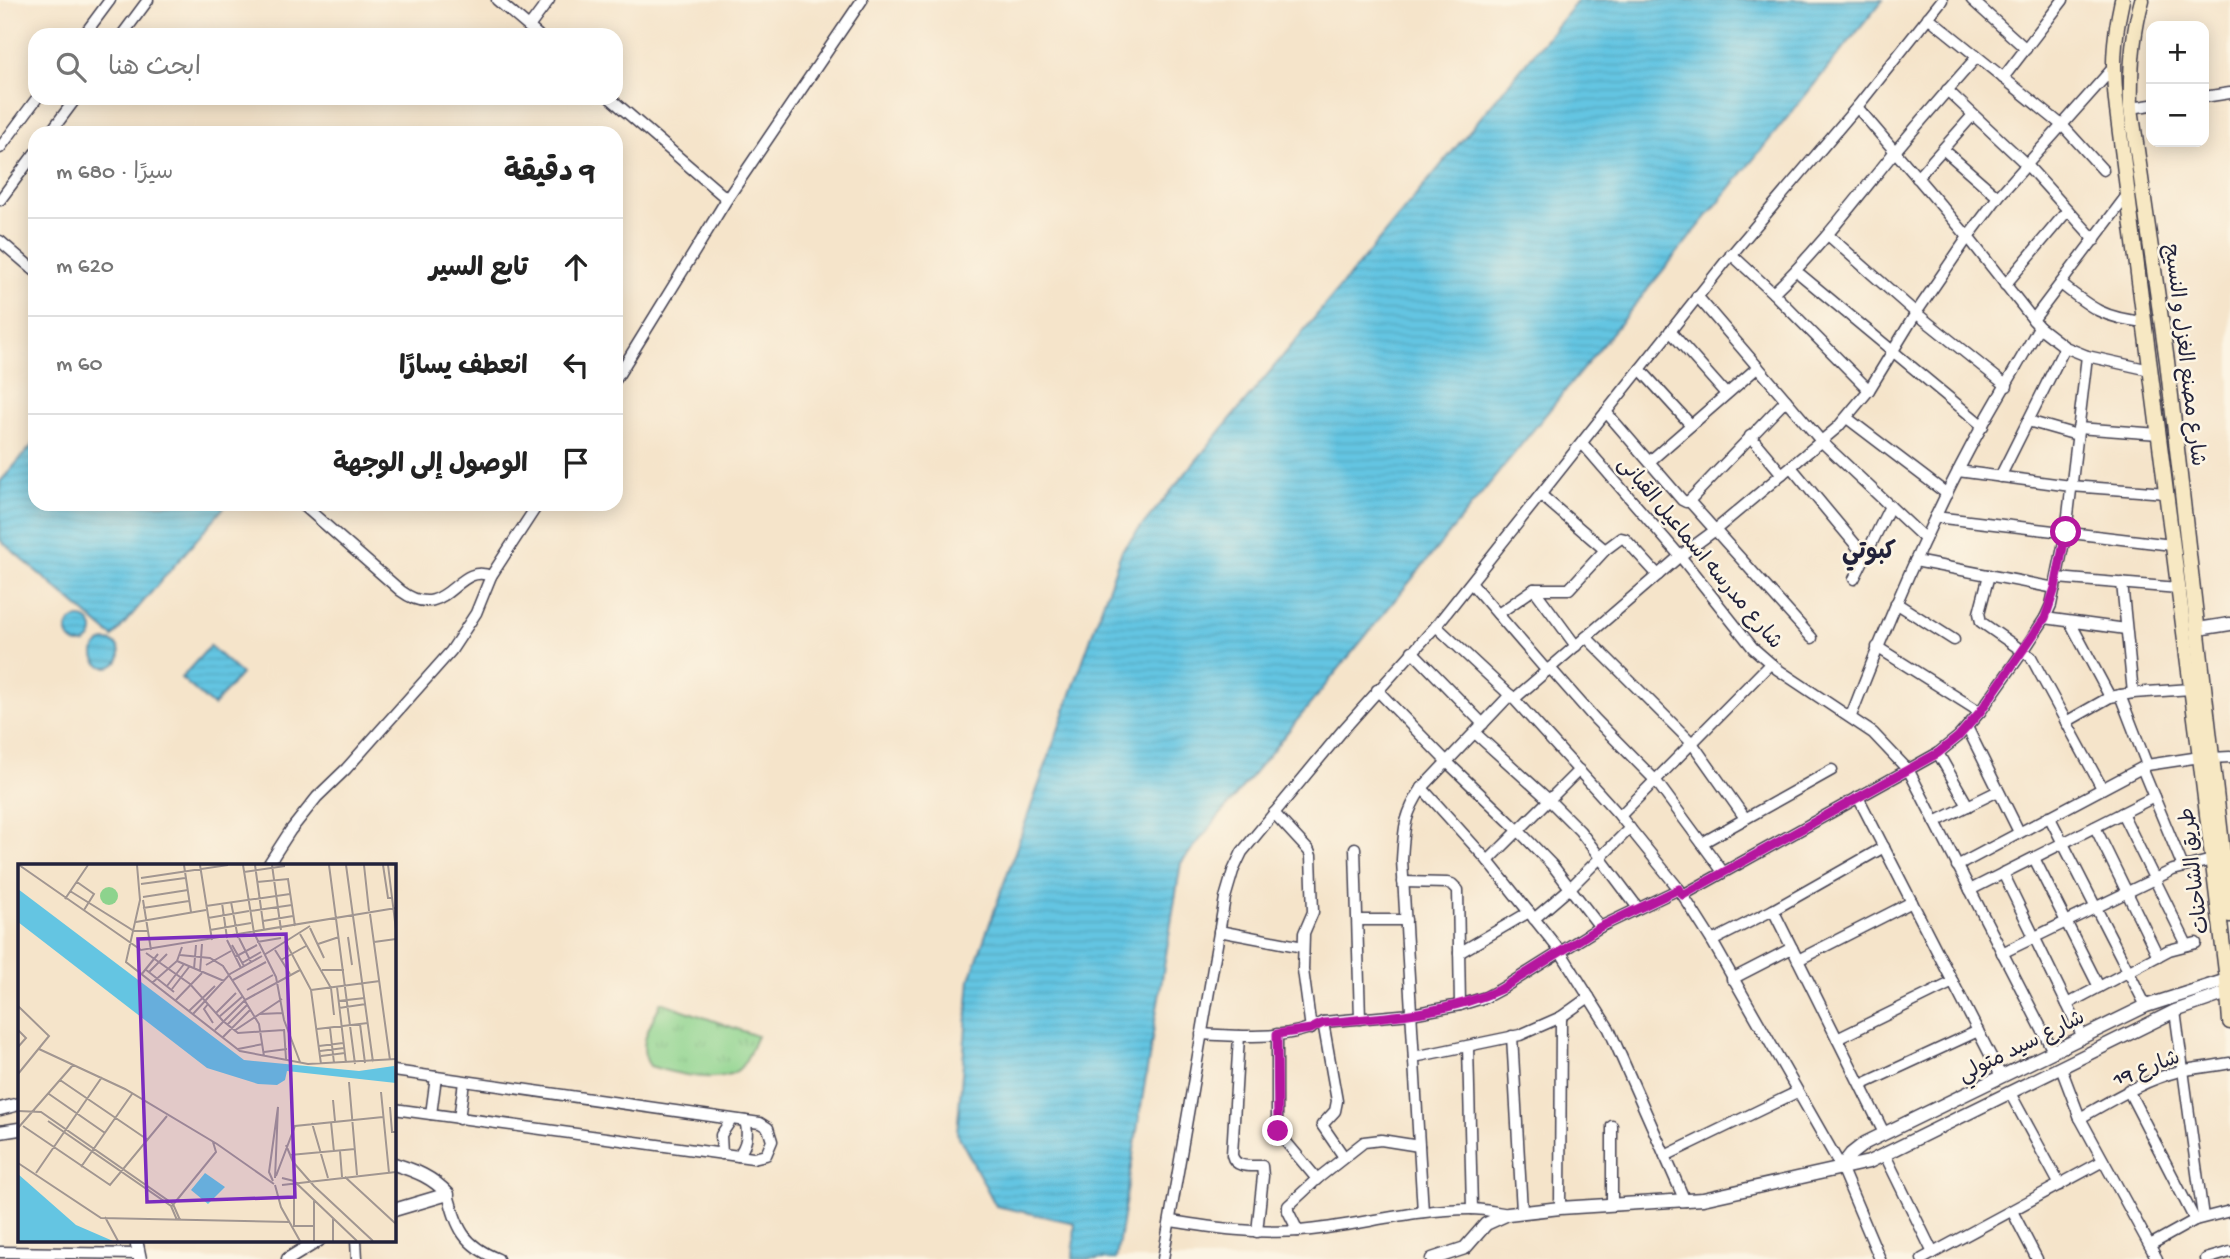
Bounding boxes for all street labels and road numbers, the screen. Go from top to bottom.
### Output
street label: شارع مصنع الغزل و النسيج [2156,243,2209,468]
street label: شارع مدرسه اسماعيل القبانى [1611,453,1786,655]
street label: طريق الشاحنات [2176,806,2217,935]
street label: شارع سيد متولي [1955,1007,2091,1092]
street label: شارع 19 [2109,1047,2184,1094]

